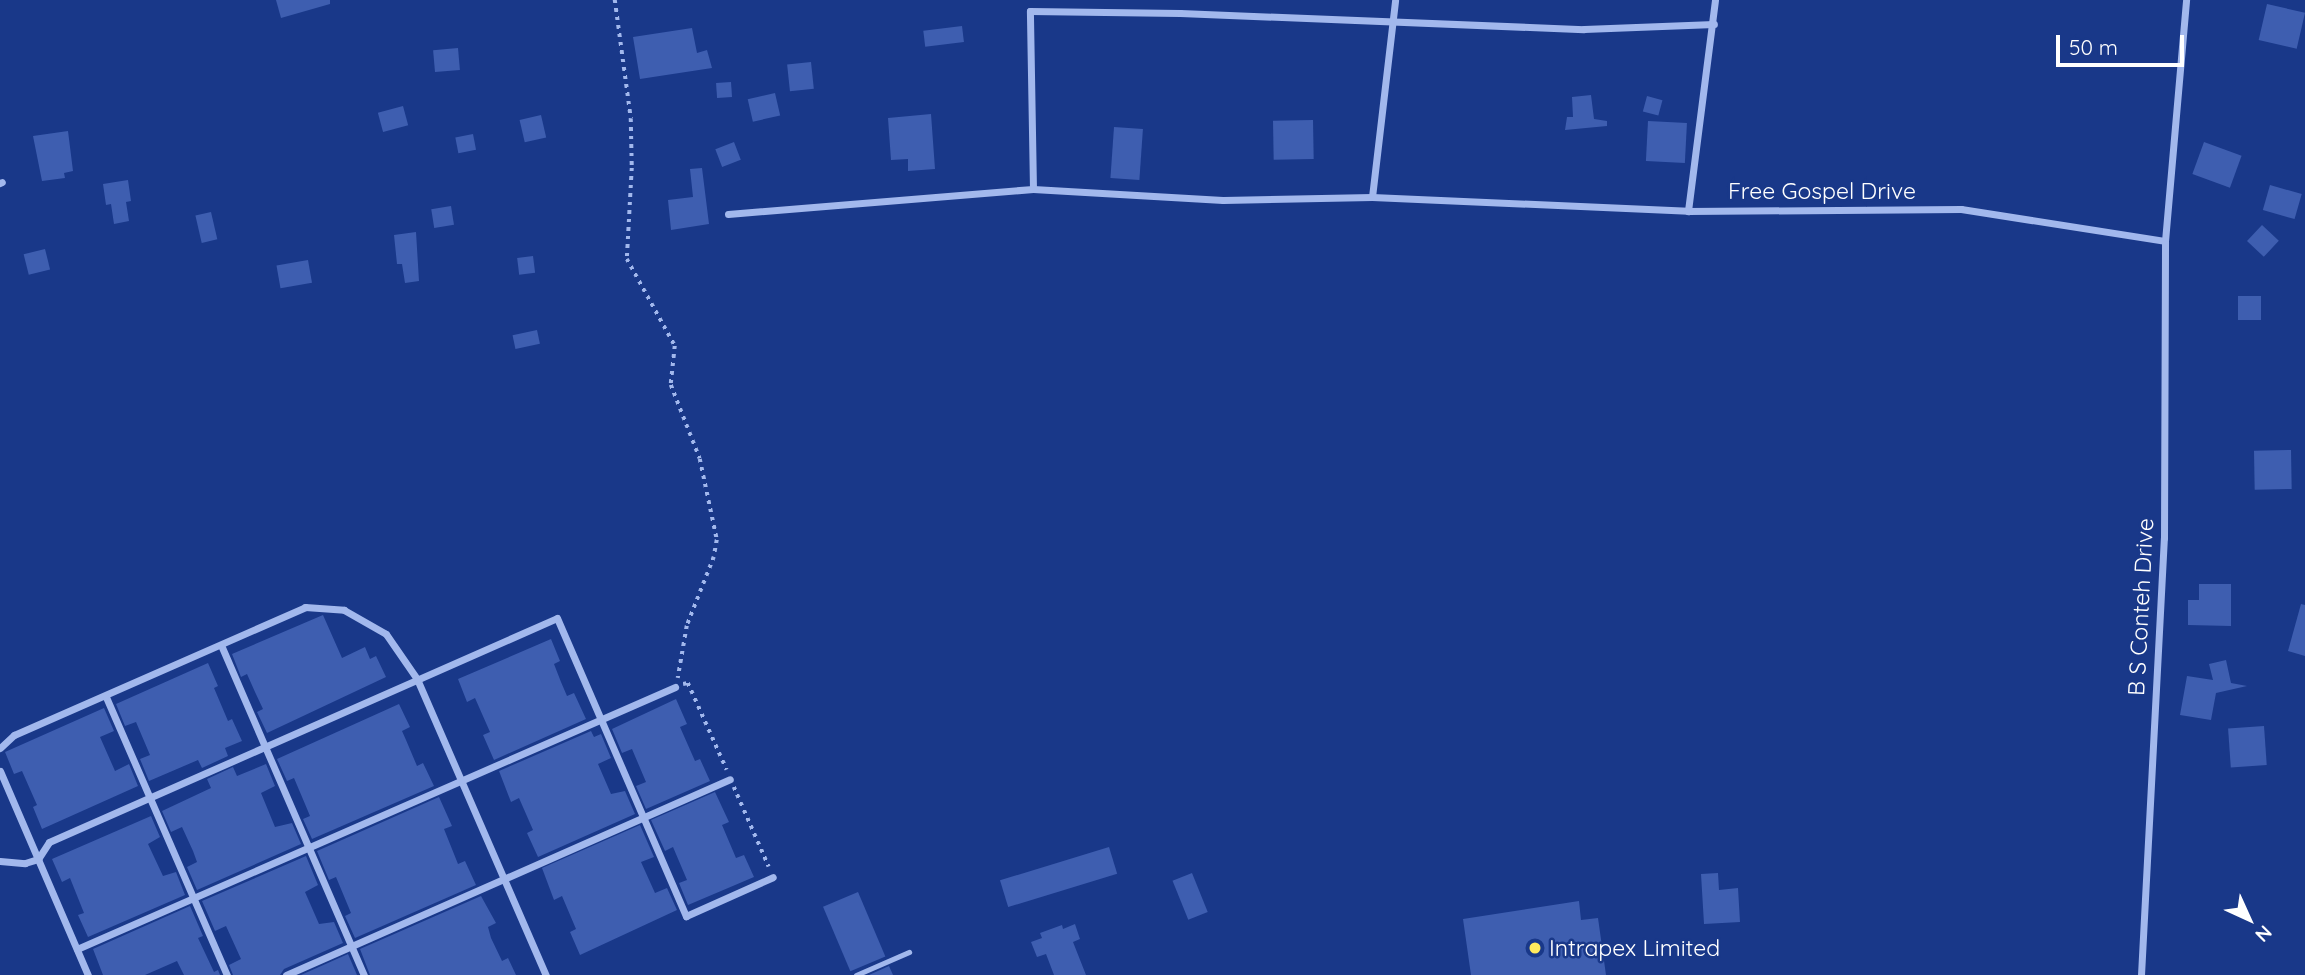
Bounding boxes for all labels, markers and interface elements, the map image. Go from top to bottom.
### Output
scale bar [2060,21,2188,65]
text: 50 m [2069,34,2118,60]
street label: Free Gospel Drive [1728,177,1916,205]
street label: B S Conteh Drive [2123,517,2159,697]
north arrow [2214,884,2284,954]
text: N [2250,920,2277,947]
place label: Intrapex Limited [1549,934,1720,962]
marker: Intrapex Limited [1527,940,1543,956]

